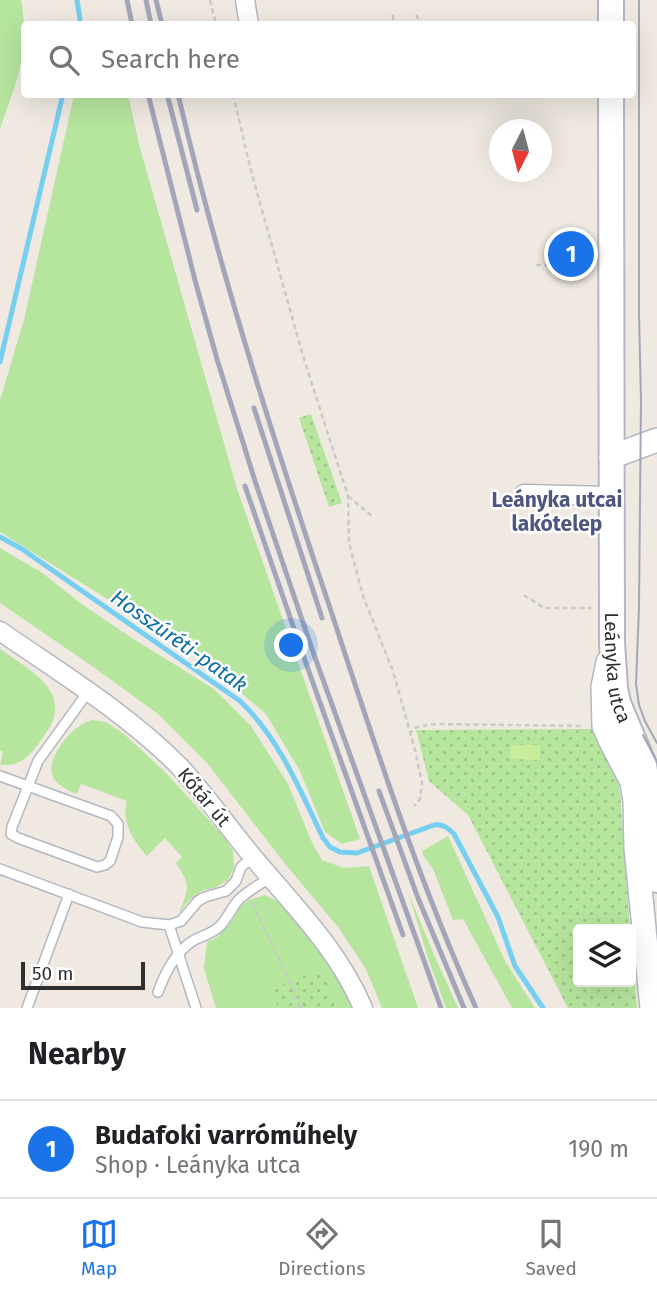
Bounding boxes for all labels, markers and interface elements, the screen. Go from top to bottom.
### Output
search box [21,21,636,98]
icon: search [45,41,83,79]
text: Search here [101,44,240,75]
north arrow [489,119,552,182]
pin: 1 [548,228,594,280]
district label: Leányka utcai lakótelep [492,487,622,537]
water label: Hosszúréti-patak [106,584,252,698]
street label: Leányka utca [600,612,637,726]
your location [274,628,308,662]
street label: Kőtár út [173,763,235,831]
map controls [573,924,636,987]
button: layers [573,924,636,987]
scale bar [21,959,145,991]
text: 50 m [32,962,73,985]
text: Nearby [28,1036,126,1072]
text: Budafoki varróműhely [95,1120,357,1151]
text: 1 [46,1135,56,1163]
text: 190 m [568,1135,629,1163]
text: Shop · Leányka utca [95,1151,301,1179]
tab: Map [80,1215,118,1280]
tab: Directions [278,1215,365,1280]
tab: Saved [526,1215,577,1280]

